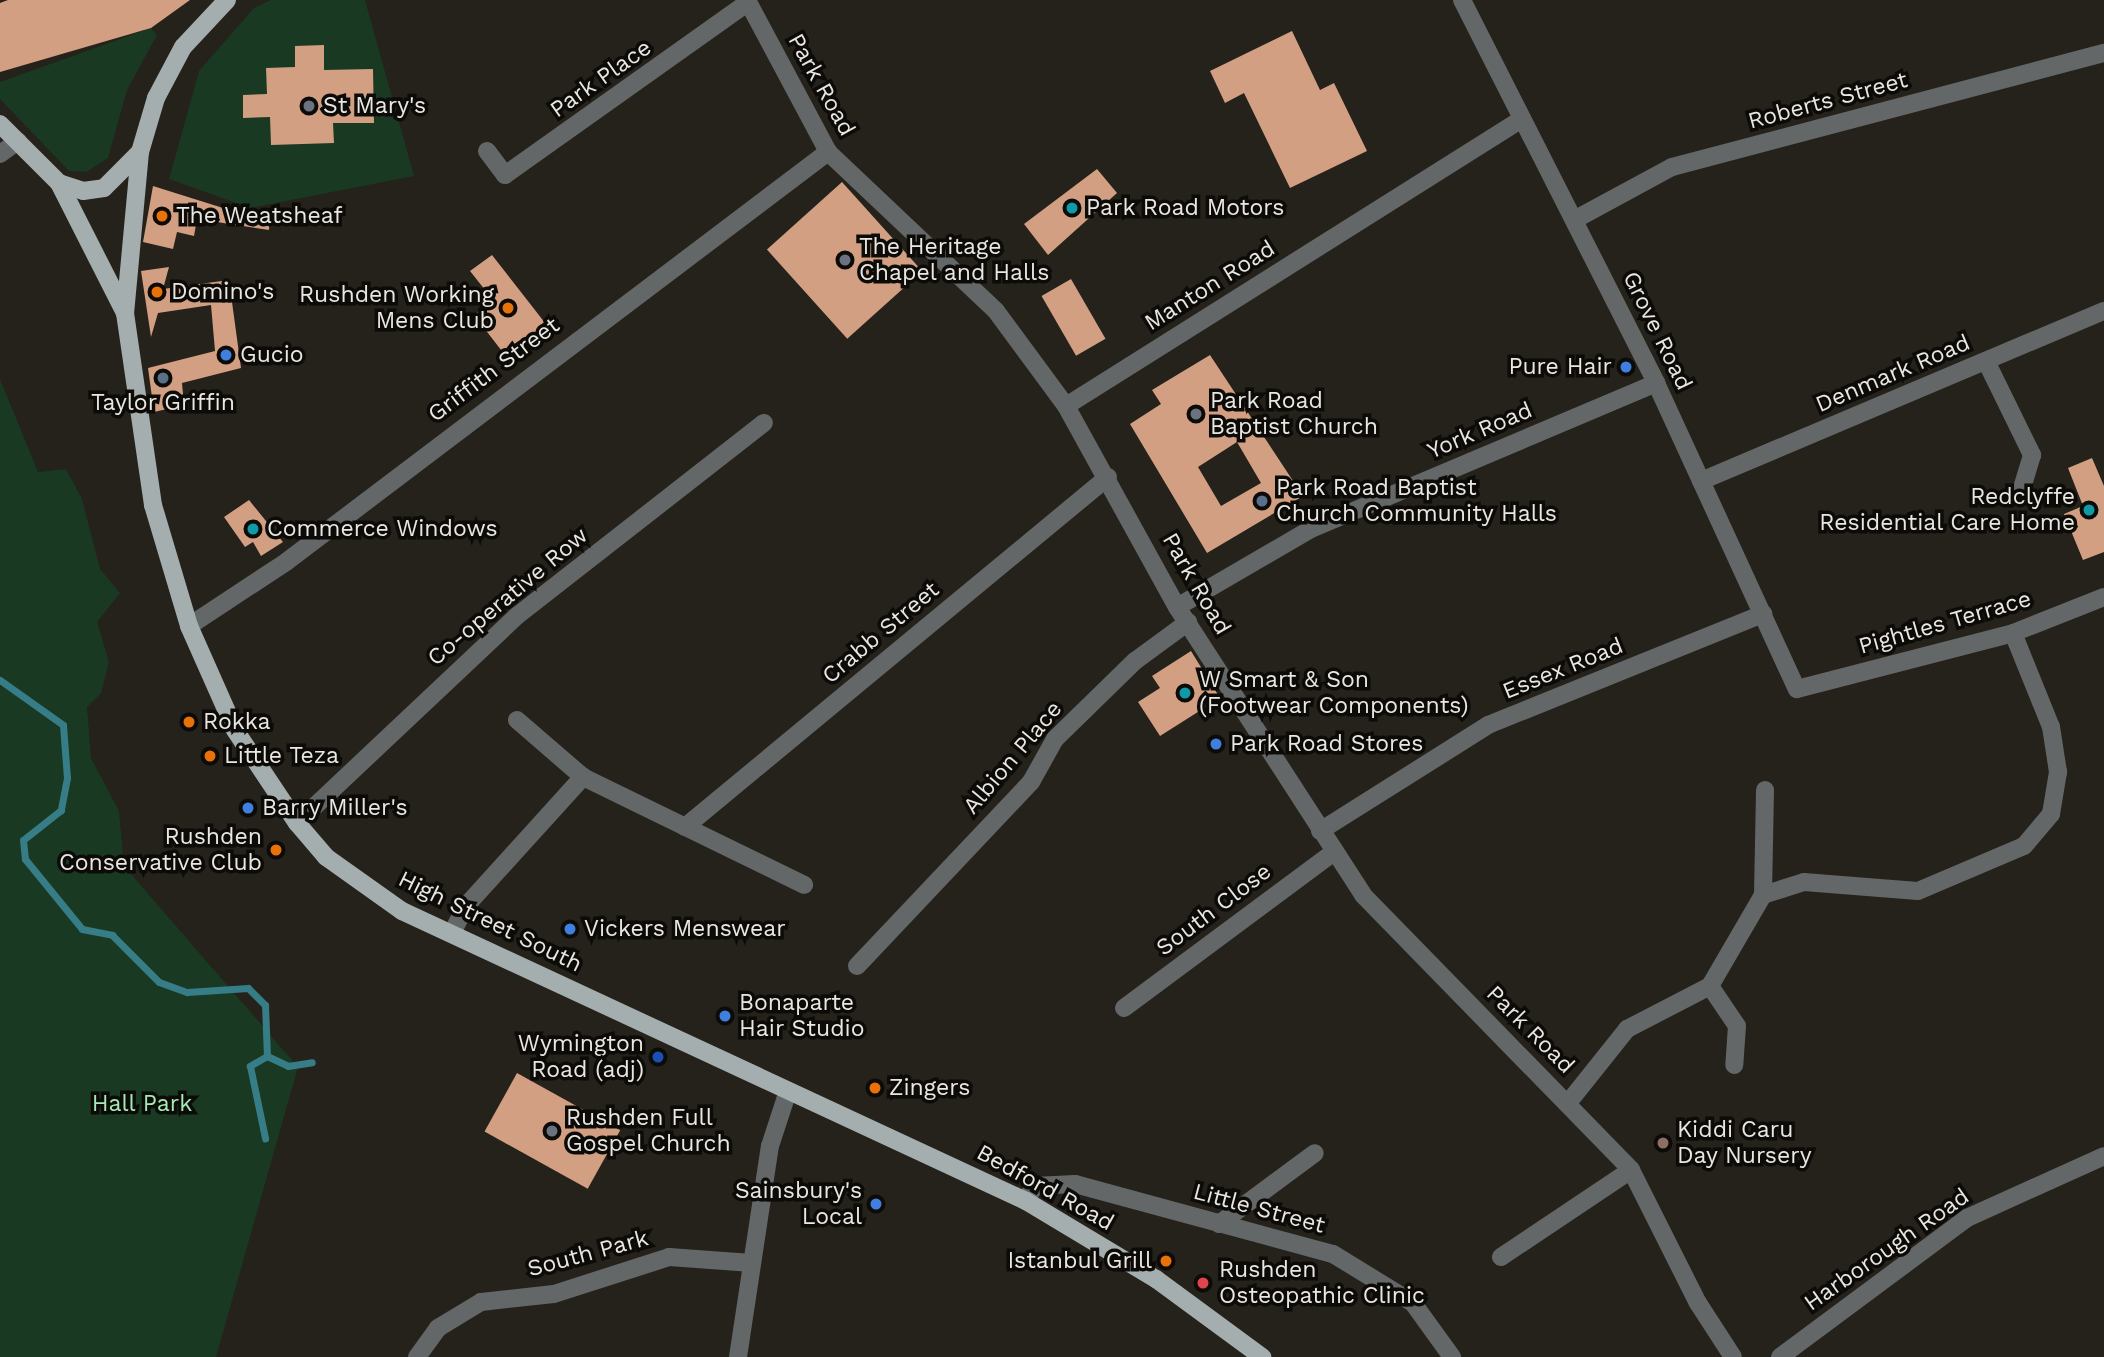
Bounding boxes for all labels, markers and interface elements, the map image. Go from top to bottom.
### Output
street label: Park Road [781,29,861,141]
street label: Park Place [545,34,657,124]
street label: Roberts Street [1745,66,1911,136]
place label: St Mary's [323,92,426,120]
marker: St Mary's [301,98,317,114]
place label: Park Road Motors [1086,194,1285,222]
marker: Park Road Motors [1064,200,1080,216]
place label: The Weatsheaf [176,202,343,230]
marker: The Weatsheaf [154,208,170,224]
place label: The Heritage Chapel and Halls [859,233,1050,287]
street label: Manton Road [1140,235,1280,337]
marker: The Heritage Chapel and Halls [837,252,853,268]
street label: Grove Road [1616,267,1698,395]
place label: Domino's [171,278,274,306]
place label: Rushden Working Mens Club [299,281,494,335]
marker: Domino's [149,284,165,300]
marker: Rushden Working Mens Club [500,300,516,316]
street label: Griffith Street [423,312,565,428]
street label: Denmark Road [1811,329,1975,419]
place label: Gucio [240,341,304,369]
marker: Gucio [218,347,234,363]
place label: Pure Hair [1508,353,1612,381]
marker: Pure Hair [1618,359,1634,375]
marker: Taylor Griffin [155,370,171,386]
place label: Park Road Baptist Church [1210,387,1378,441]
place label: Taylor Griffin [91,389,235,417]
street label: York Road [1423,396,1537,466]
marker: Park Road Baptist Church [1188,406,1204,422]
place label: Park Road Baptist Church Community Halls [1276,474,1557,528]
place label: Redclyffe Residential Care Home [1819,483,2075,537]
marker: Park Road Baptist Church Community Halls [1254,493,1270,509]
marker: Redclyffe Residential Care Home [2081,502,2097,518]
place label: Commerce Windows [267,515,498,543]
marker: Commerce Windows [245,521,261,537]
street label: Co-operative Row [422,522,594,672]
street label: Park Road [1156,528,1236,640]
street label: Crabb Street [817,576,945,690]
street label: Pightles Terrace [1855,585,2035,661]
street label: Essex Road [1498,632,1628,706]
place label: W Smart & Son (Footwear Components) [1199,666,1469,720]
marker: W Smart & Son (Footwear Components) [1177,685,1193,701]
street label: Albion Place [958,696,1068,820]
place label: Rokka [203,708,271,736]
marker: Rokka [181,714,197,730]
place label: Park Road Stores [1230,730,1424,758]
marker: Park Road Stores [1208,736,1224,752]
place label: Little Teza [224,742,340,770]
marker: Little Teza [202,748,218,764]
place label: Barry Miller's [262,794,408,822]
marker: Barry Miller's [240,800,256,816]
place label: Rushden Conservative Club [59,823,262,877]
marker: Rushden Conservative Club [268,842,284,858]
street label: South Close [1151,858,1277,962]
street label: High Street South [394,866,586,978]
place label: Vickers Menswear [584,915,786,943]
marker: Vickers Menswear [562,921,578,937]
street label: Park Road [1480,980,1580,1080]
place label: Bonaparte Hair Studio [739,989,865,1043]
marker: Bonaparte Hair Studio [717,1008,733,1024]
place label: Wymington Road (adj) [518,1030,644,1084]
marker: Wymington Road (adj) [650,1049,666,1065]
place label: Zingers [889,1074,970,1102]
marker: Zingers [867,1080,883,1096]
park label: Hall Park [91,1090,193,1118]
place label: Rushden Full Gospel Church [566,1104,731,1158]
place label: Kiddi Caru Day Nursery [1677,1116,1812,1170]
marker: Rushden Full Gospel Church [544,1123,560,1139]
marker: Kiddi Caru Day Nursery [1655,1135,1671,1151]
street label: Bedford Road [972,1139,1118,1237]
place label: Sainsbury's Local [735,1177,862,1231]
street label: Little Street [1190,1178,1328,1240]
street label: Harborough Road [1799,1183,1975,1317]
marker: Sainsbury's Local [868,1196,884,1212]
street label: South Park [525,1225,651,1283]
place label: Istanbul Grill [1007,1247,1152,1275]
marker: Istanbul Grill [1158,1253,1174,1269]
place label: Rushden Osteopathic Clinic [1219,1256,1425,1310]
marker: Rushden Osteopathic Clinic [1193,1273,1213,1293]

